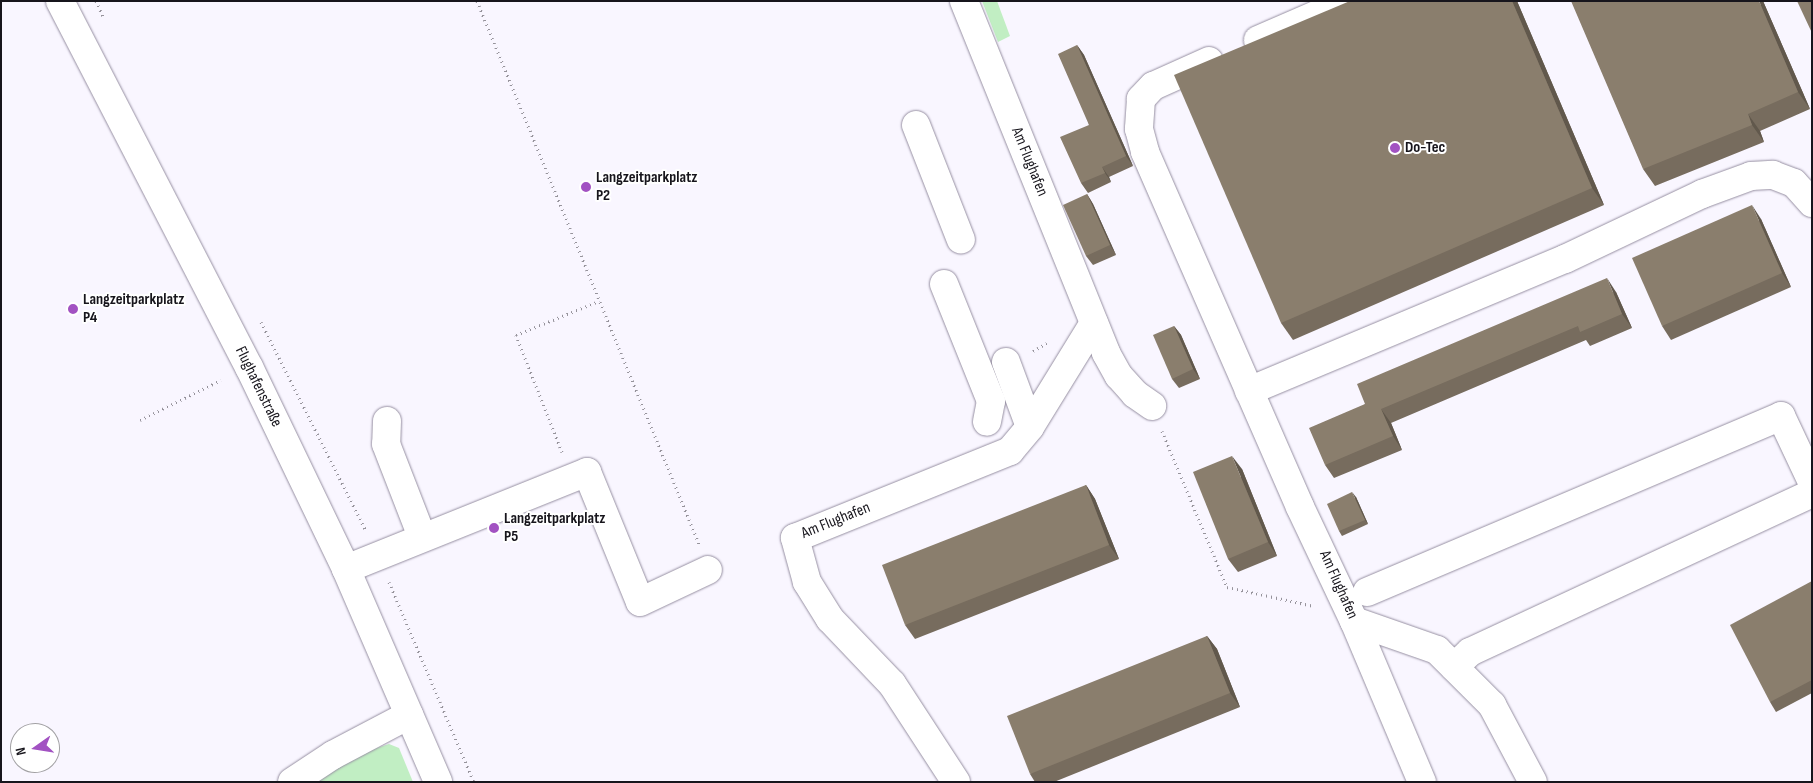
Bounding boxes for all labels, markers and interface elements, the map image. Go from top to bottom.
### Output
street label: Am Flughafen [1006,125,1052,199]
place label: Do-Tec [1405,138,1445,158]
marker: Do-Tec [1389,142,1401,154]
place label: Langzeitparkplatz P2 [596,168,698,206]
marker: Langzeitparkplatz P2 [580,181,592,193]
place label: Langzeitparkplatz P4 [83,290,185,328]
marker: Langzeitparkplatz P4 [67,303,79,315]
street label: Flughafenstraße [230,344,286,430]
street label: Am Flughafen [799,498,873,544]
place label: Langzeitparkplatz P5 [504,509,606,547]
marker: Langzeitparkplatz P5 [488,522,500,534]
street label: Am Flughafen [1314,548,1362,622]
north arrow [10,723,60,773]
text: N [12,746,30,757]

